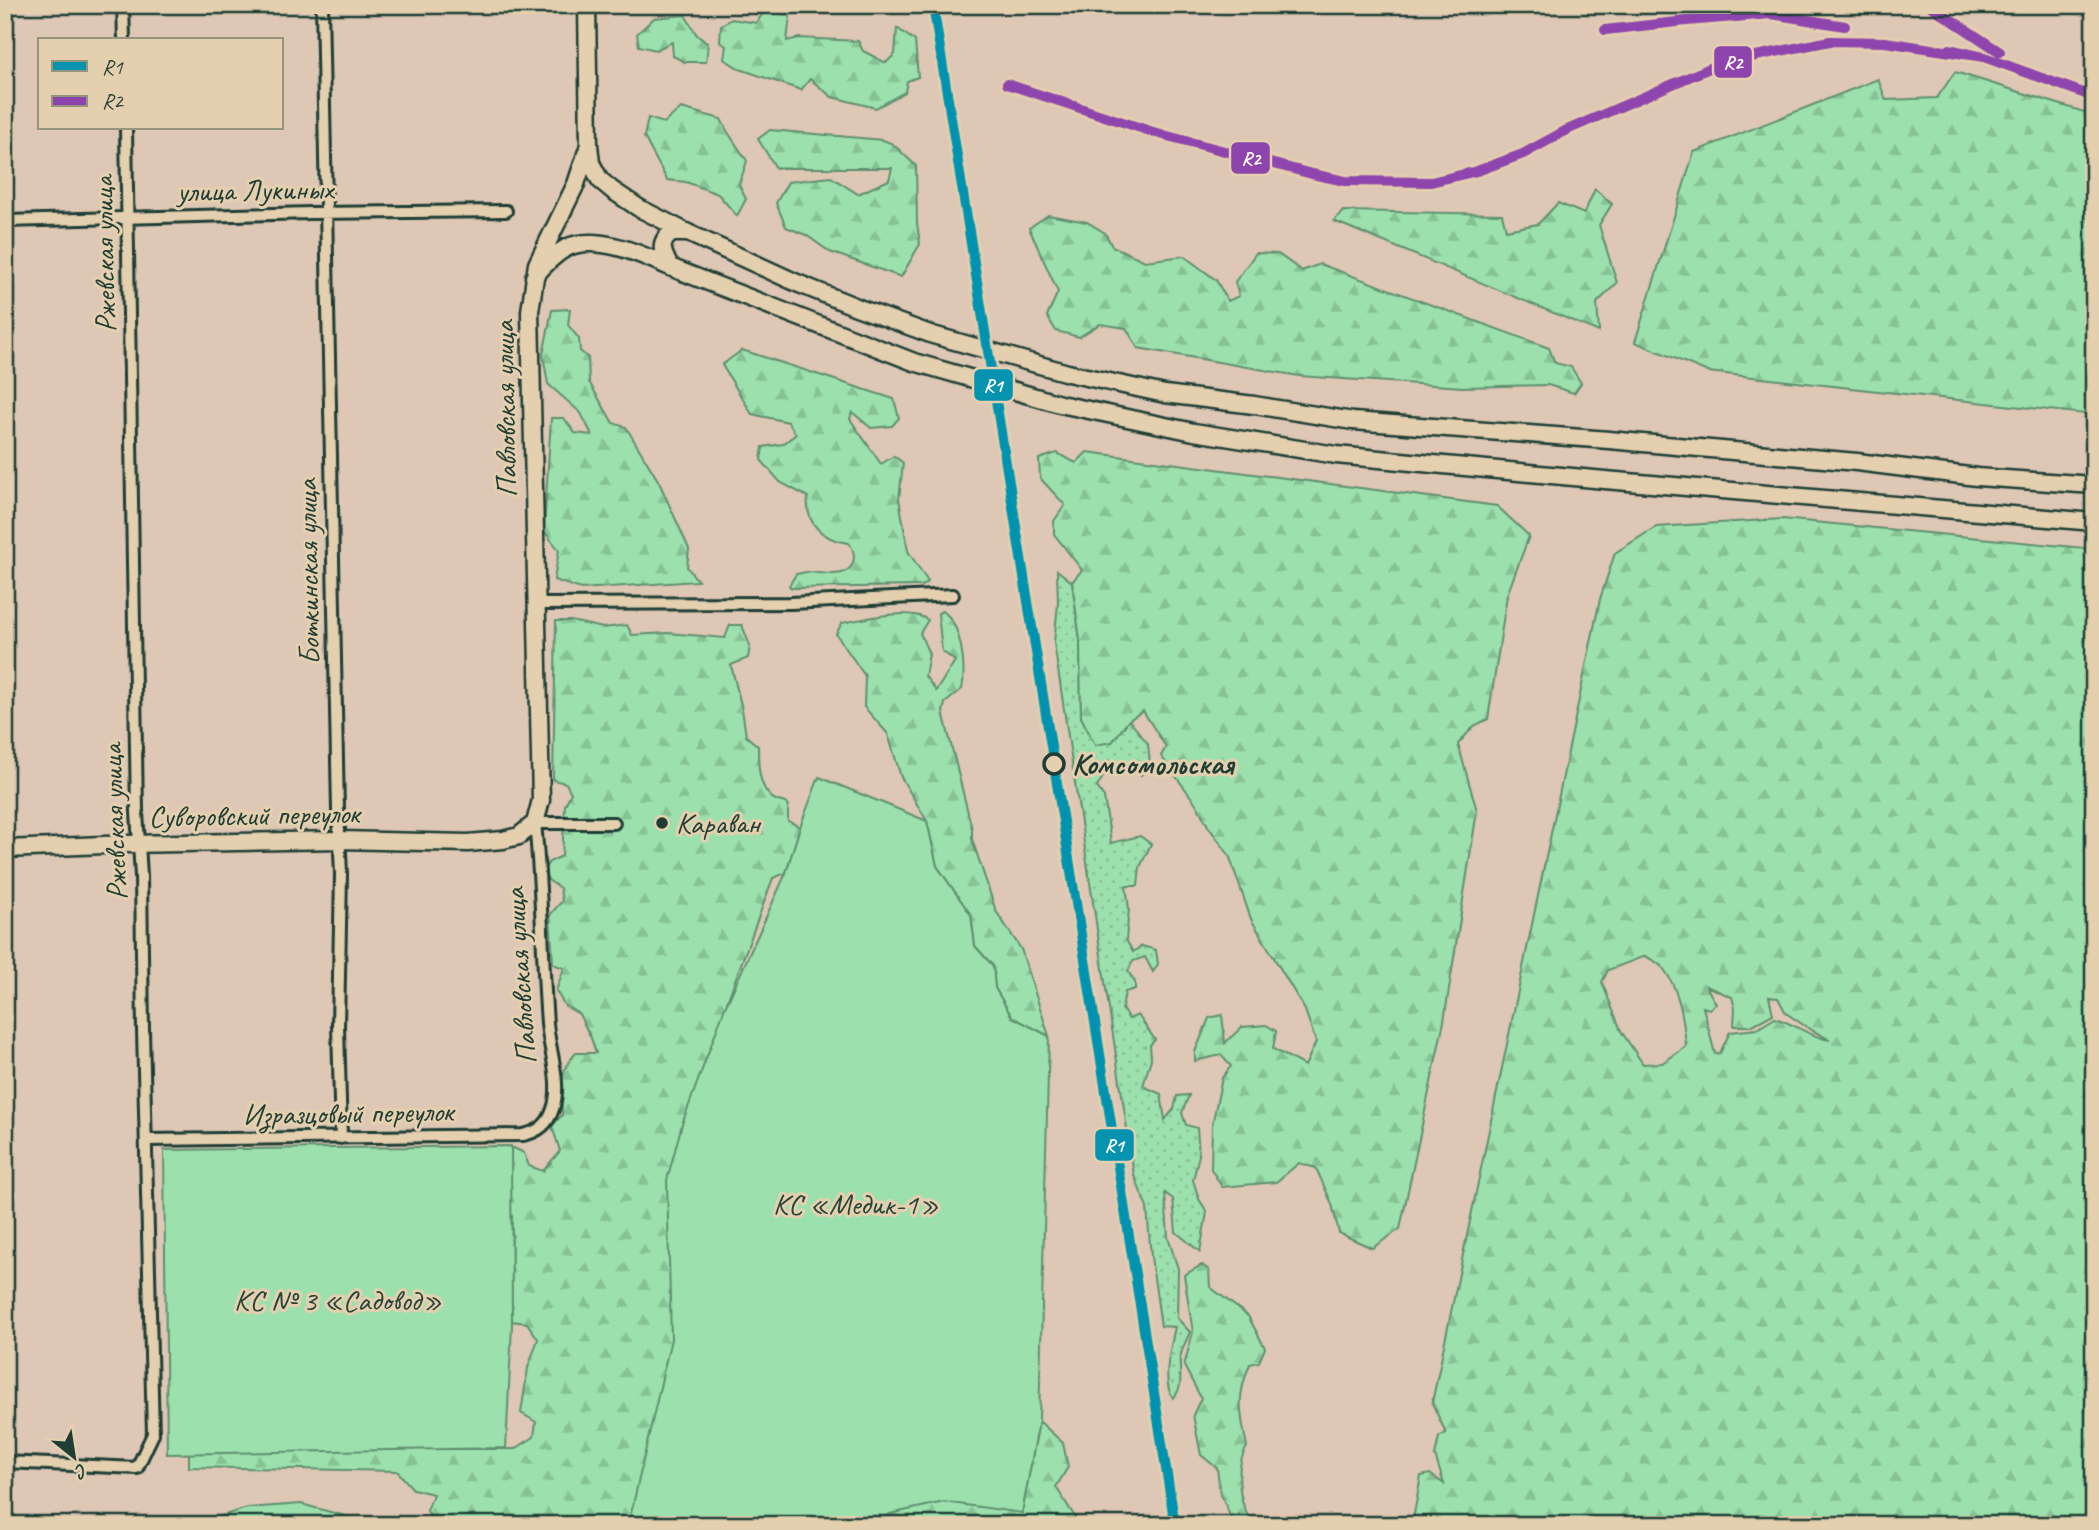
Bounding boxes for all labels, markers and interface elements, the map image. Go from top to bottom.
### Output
legend [38,38,284,130]
line badge: R2 [1713,45,1753,79]
text: R2 [1724,51,1745,75]
text: R1 [102,54,124,80]
text: R2 [102,88,124,114]
line badge: R2 [1230,141,1271,175]
text: R2 [1242,147,1263,171]
street label: улица Лукиных [175,170,336,210]
street label: Ржевская улица [84,173,124,333]
street label: Павловская улица [484,318,526,498]
line badge: R1 [973,368,1014,402]
text: R1 [984,374,1005,398]
street label: Боткинская улица [287,477,329,665]
street label: Ржевская улица [92,741,136,901]
place label: Комсомольская [1072,745,1236,783]
marker: Комсомольская [1043,753,1065,775]
street label: Суворовский переулок [148,794,363,836]
place label: Караван [676,804,762,842]
marker: Караван [654,815,670,831]
street label: Павловская улица [495,885,545,1066]
street label: Изразцовый переулок [242,1092,456,1134]
line badge: R1 [1094,1128,1135,1162]
text: R1 [1105,1134,1126,1158]
park label: КС «Медик-1» [773,1185,939,1223]
park label: КС № 3 «Садовод» [234,1281,442,1319]
north arrow [38,1422,108,1492]
text: С [70,1458,92,1485]

